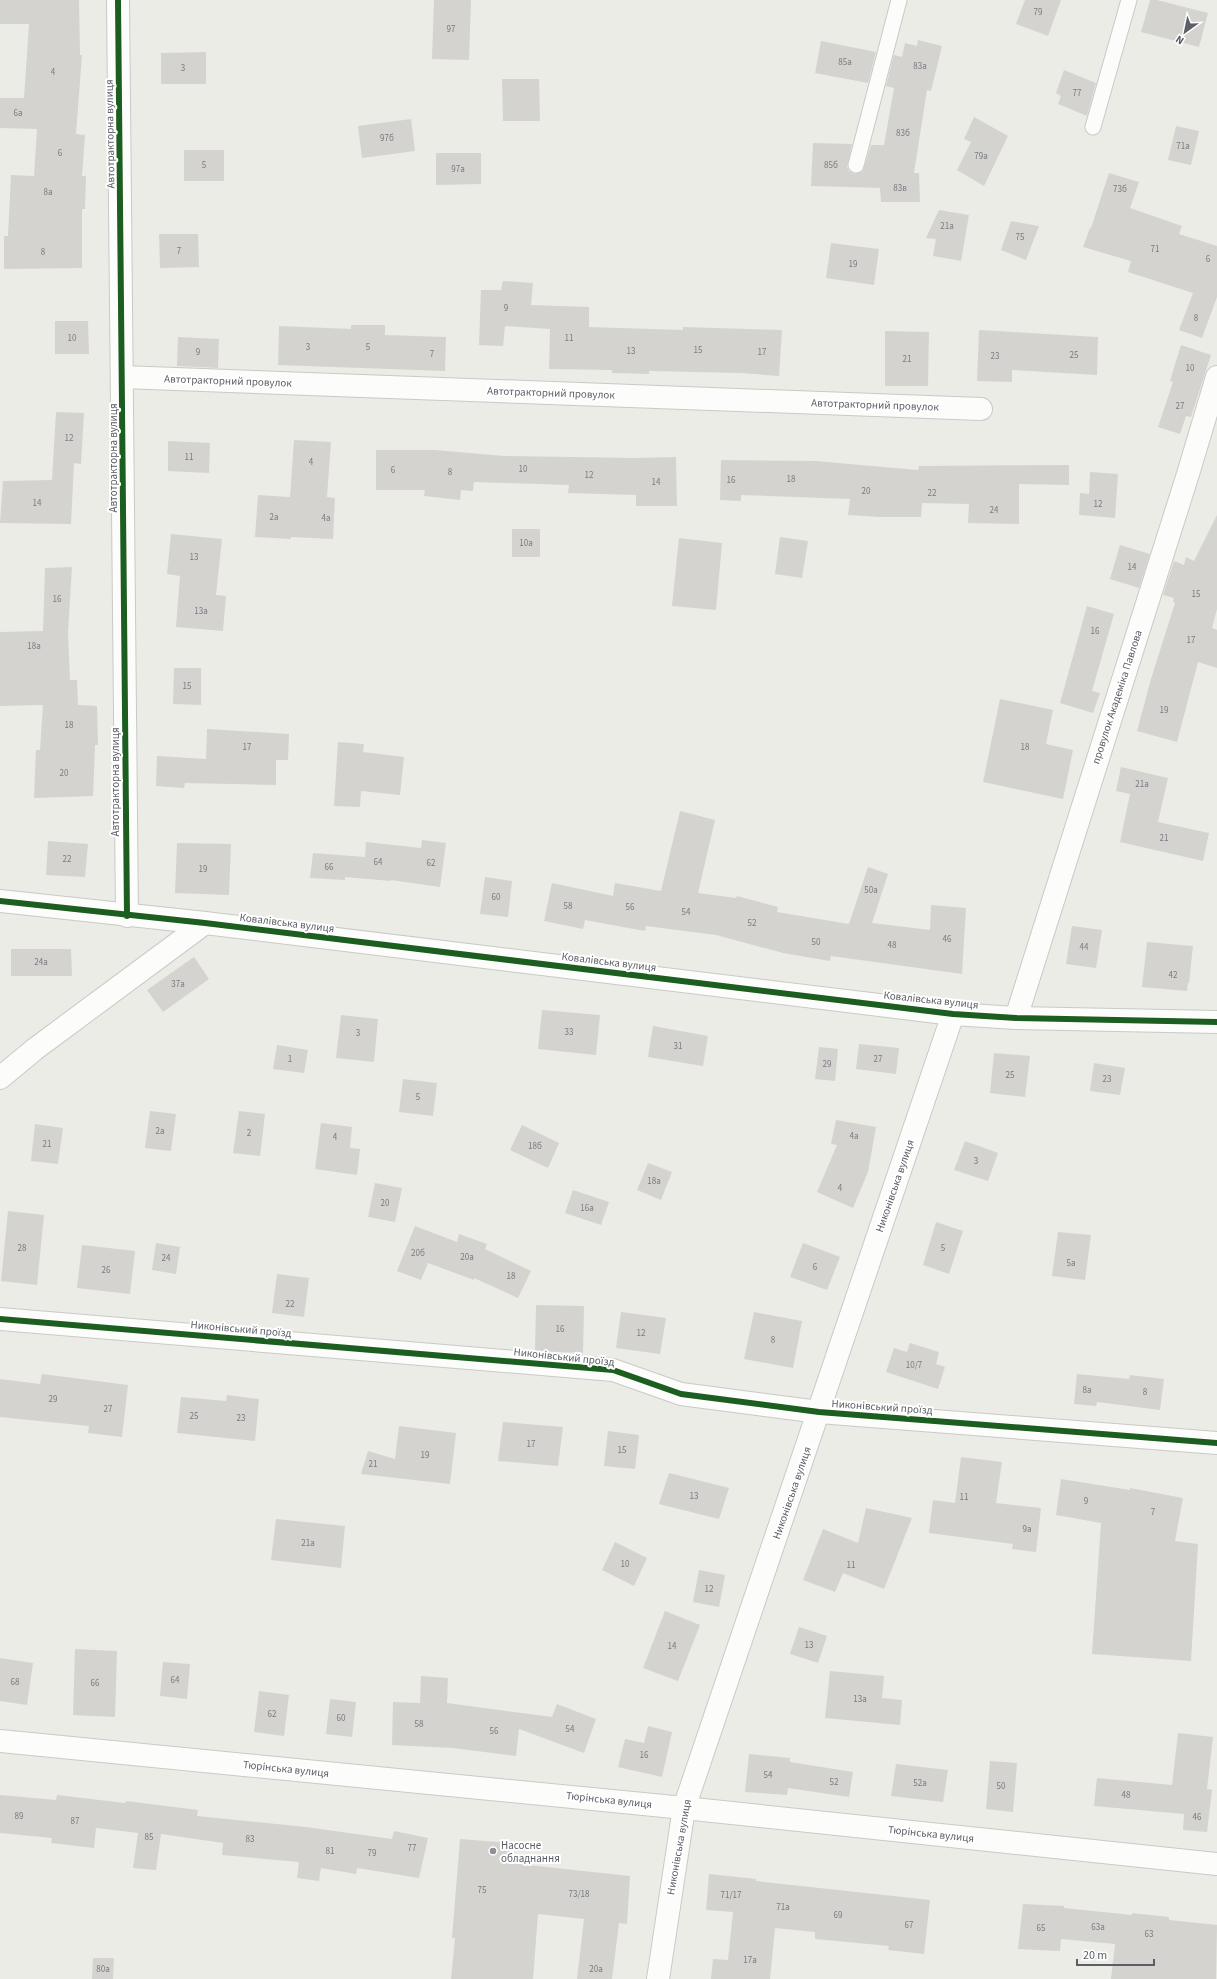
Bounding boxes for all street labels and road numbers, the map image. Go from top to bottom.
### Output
street label: Автотракторна вулиця [102,79,118,189]
street label: Автотракторний провулок [164,371,293,391]
street label: Автотракторний провулок [487,383,616,403]
street label: Автотракторний провулок [811,395,940,415]
street label: Автотракторна вулиця [106,403,121,513]
street label: провулок Академіка Павлова [1088,628,1146,766]
street label: Автотракторна вулиця [108,727,123,837]
street label: Ковалівська вулиця [239,910,335,936]
street label: Ковалівська вулиця [561,949,657,975]
street label: Ковалівська вулиця [883,988,979,1012]
street label: Никонівська вулиця [872,1138,918,1234]
street label: Никонівський проїзд [190,1317,292,1341]
street label: Никонівський проїзд [513,1344,615,1370]
street label: Никонівський проїзд [831,1396,933,1418]
street label: Никонівська вулиця [769,1445,815,1541]
street label: Тюрінська вулиця [242,1757,330,1781]
street label: Тюрінська вулиця [565,1788,653,1812]
street label: Никонівська вулиця [663,1798,695,1896]
street label: Тюрінська вулиця [887,1822,975,1846]

